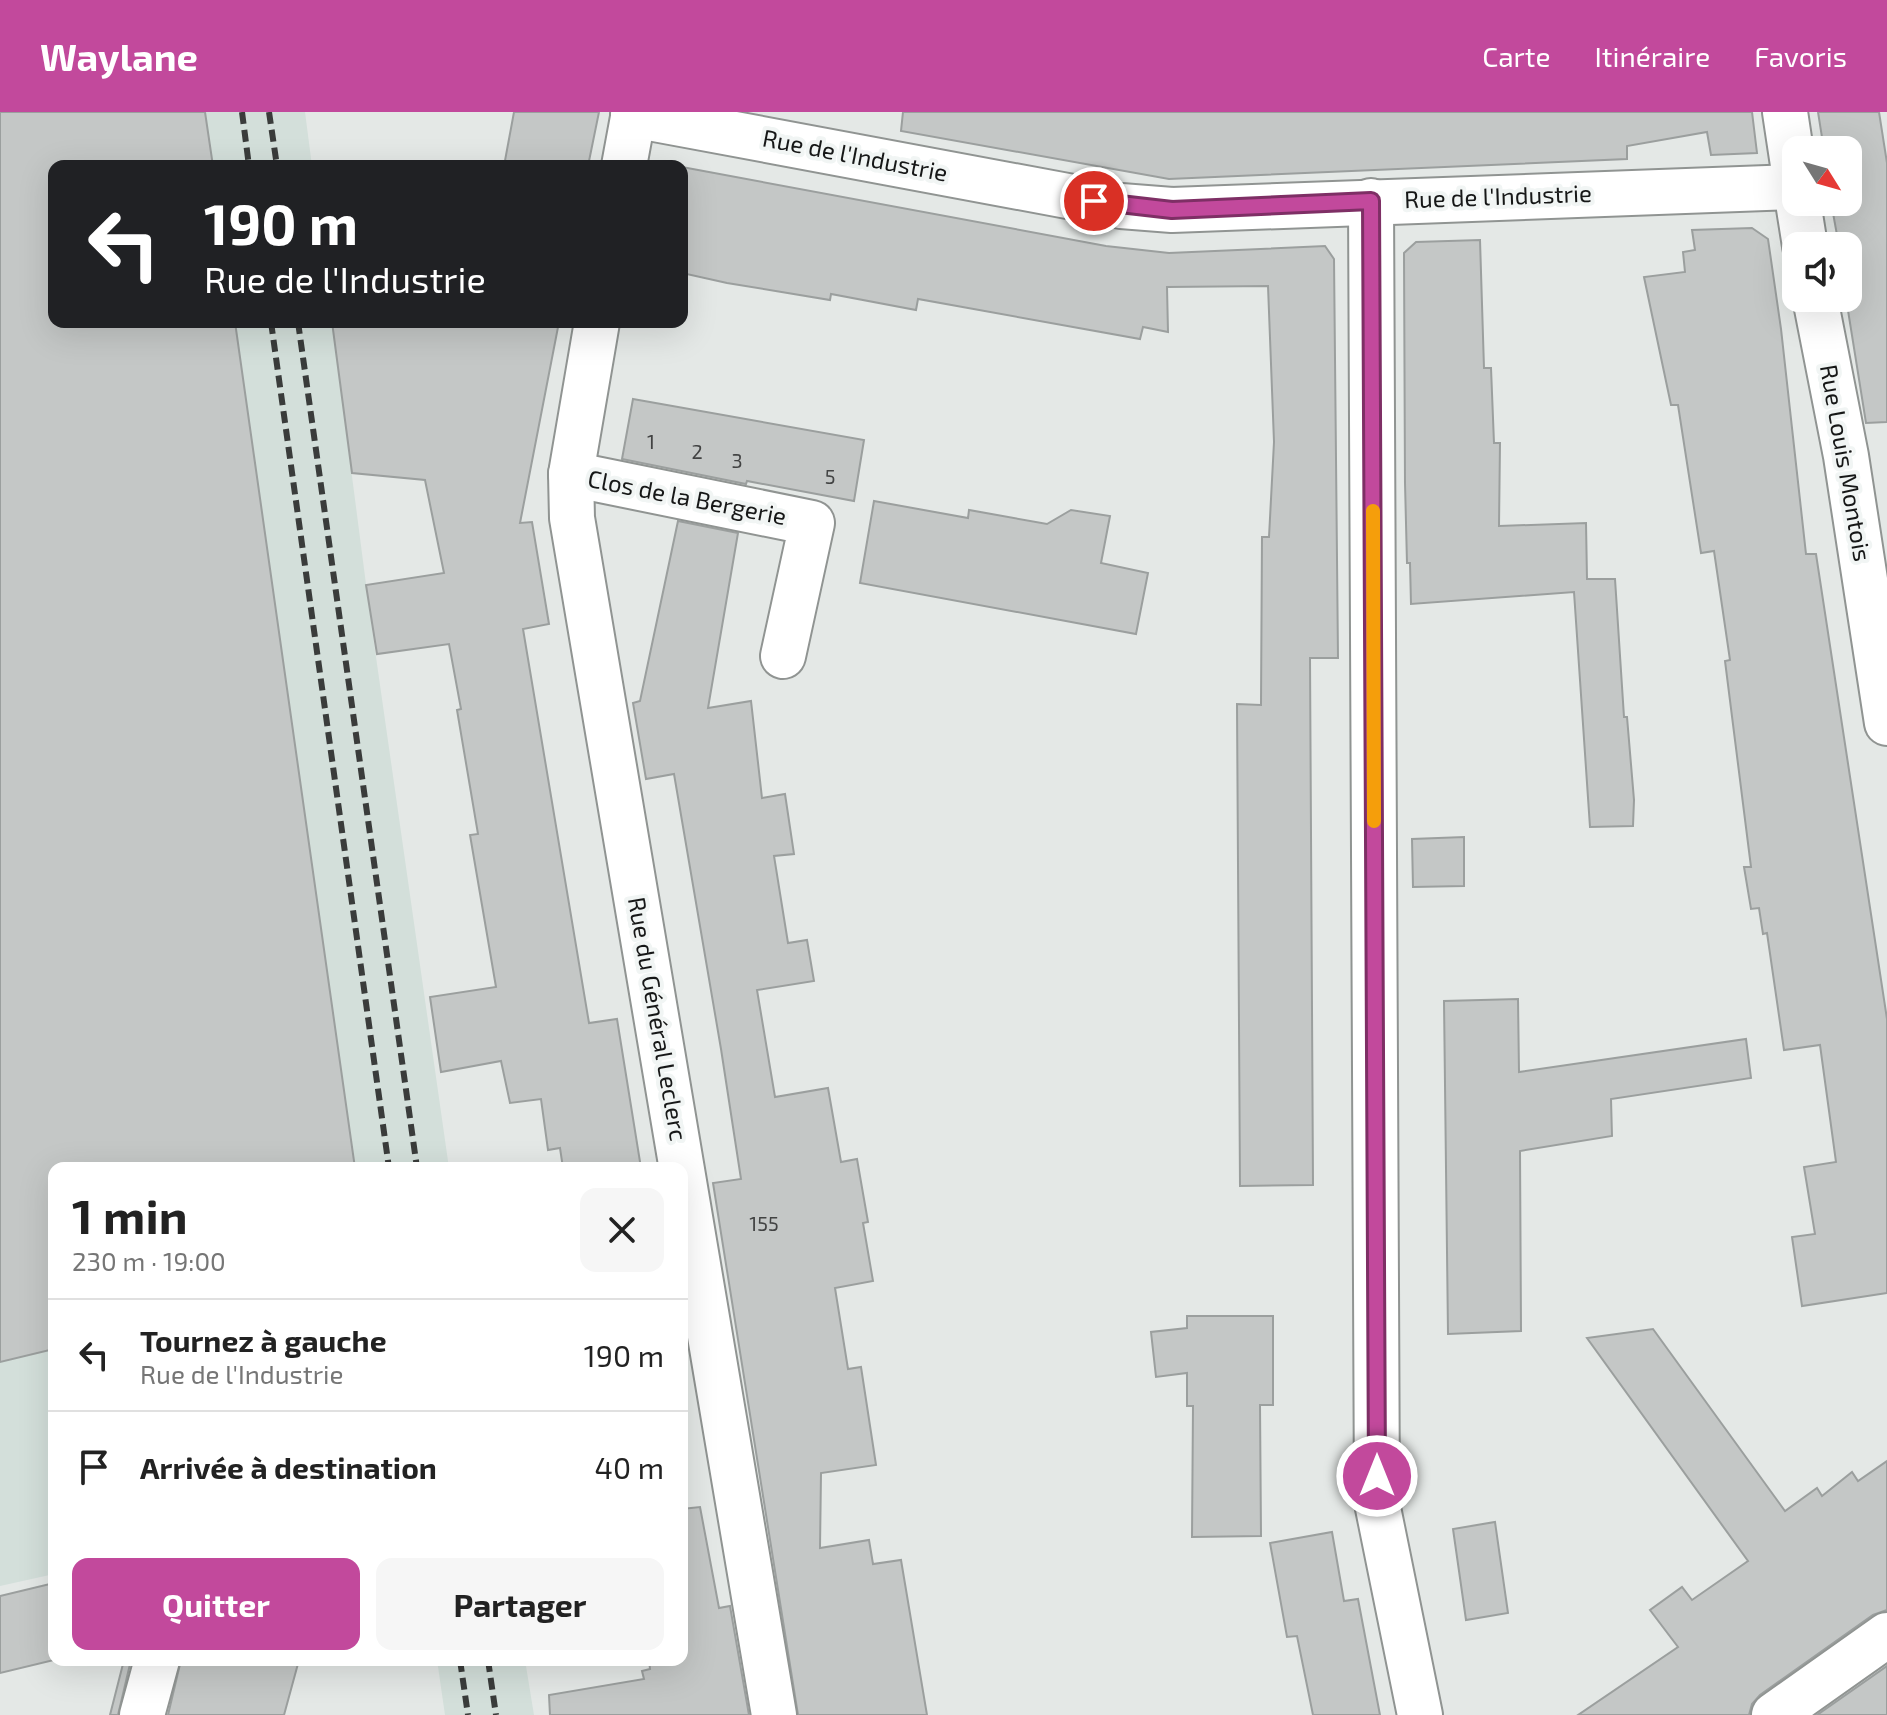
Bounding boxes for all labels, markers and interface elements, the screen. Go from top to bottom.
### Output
text: Waylane [40,33,198,79]
text: Carte [1482,39,1551,73]
text: Itinéraire [1595,39,1710,73]
text: Favoris [1754,39,1847,73]
street label: Rue de l'Industrie [760,122,950,187]
north arrow [1782,136,1862,216]
map controls [1782,136,1862,312]
pin [1060,167,1128,235]
street label: Rue de l'Industrie [1404,178,1592,213]
icon: arrive [1072,179,1116,223]
text: 190 m [204,189,358,256]
icon: left [72,192,176,296]
button: sound [1782,232,1862,312]
text: Rue de l'Industrie [204,257,486,300]
street label: Rue Louis Montois [1815,362,1878,563]
house number: 1 [647,429,655,453]
house number: 2 [691,439,703,463]
house number: 3 [731,448,743,472]
street label: Clos de la Bergerie [586,463,789,530]
house number: 5 [825,464,835,488]
street label: Rue du Général Leclerc [623,895,694,1143]
text: 1 min [72,1186,188,1244]
button: close [580,1188,664,1272]
house number: 155 [749,1211,779,1235]
text: 230 m · 19:00 [72,1245,226,1276]
text: Tournez à gauche [140,1322,387,1358]
icon: left [72,1333,116,1377]
text: 190 m [584,1337,664,1373]
text: Rue de l'Industrie [140,1358,344,1389]
position arrow [1335,1434,1419,1518]
icon: arrive [72,1445,116,1489]
text: Arrivée à destination [140,1449,437,1485]
text: 40 m [594,1449,664,1485]
button: Quitter [72,1558,360,1650]
button: Partager [376,1558,664,1650]

